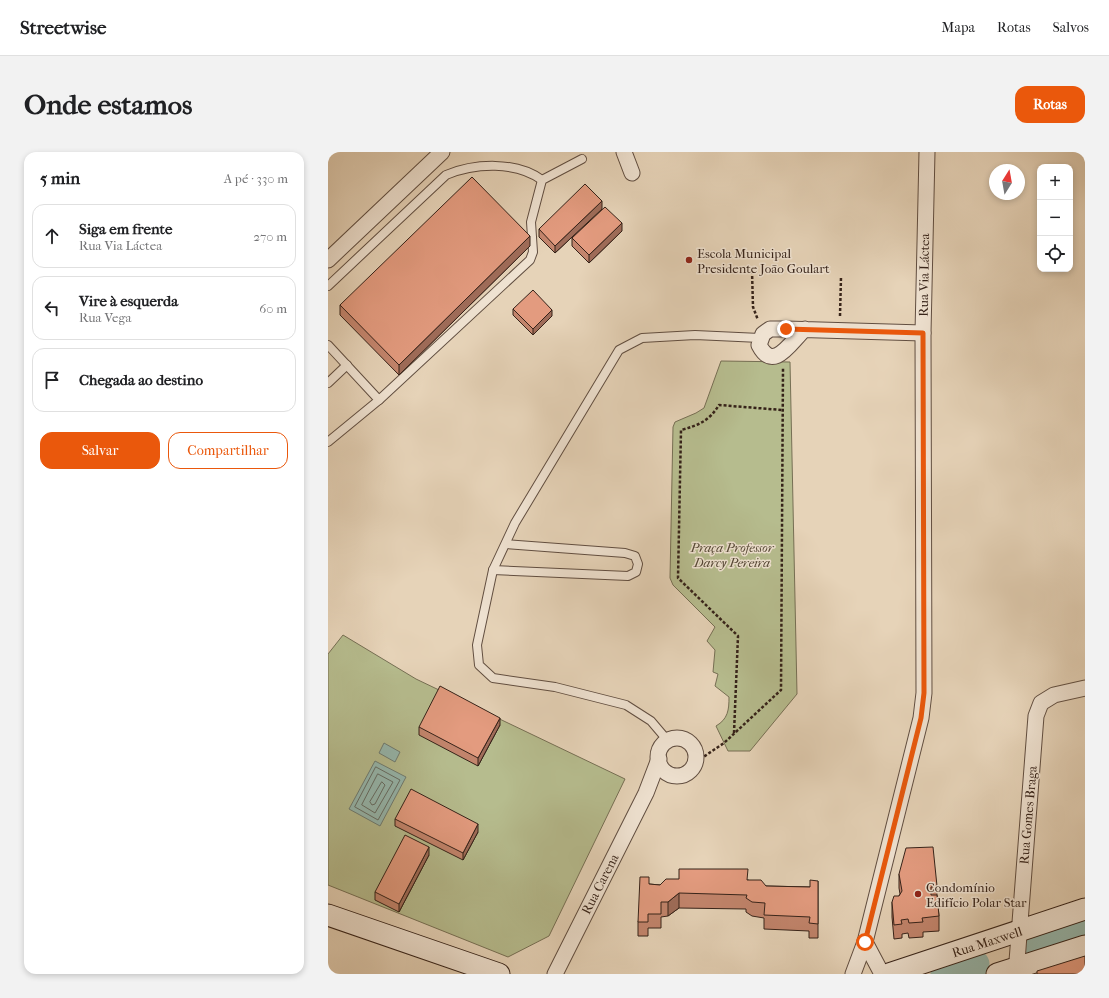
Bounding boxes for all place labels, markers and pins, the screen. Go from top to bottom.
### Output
place label: Escola Municipal Presidente João Goulart [697,246,830,276]
marker: Escola Municipal Presidente João Goulart [684,255,694,265]
place label: Condomínio Edifício Polar Star [926,880,1027,910]
marker: Condomínio Edifício Polar Star [913,889,923,899]

